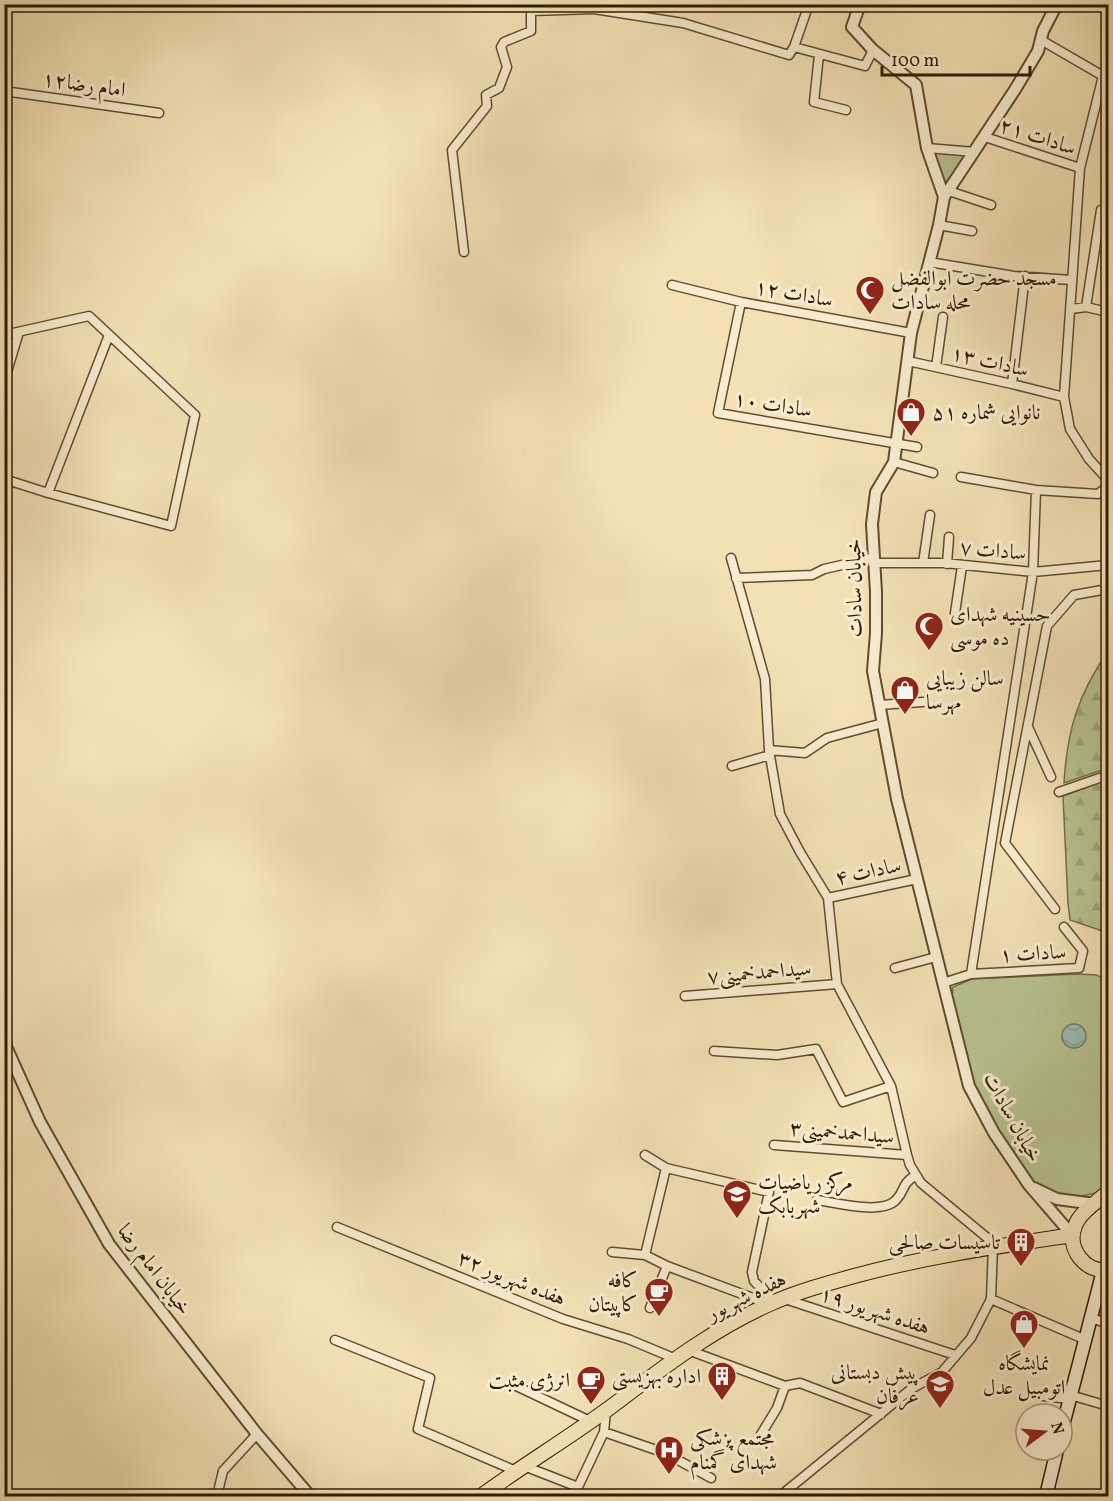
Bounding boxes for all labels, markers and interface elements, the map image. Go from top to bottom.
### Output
scale bar [882,39,1030,77]
text: 100 m [891,49,940,74]
street label: امام رضا۱۲ [40,65,127,108]
street label: سادات ۲۱ [996,111,1080,163]
place label: مسجد حضرت ابوالفضل محله سادات [891,265,1057,318]
street label: سادات ۱۲ [752,273,835,316]
mosque icon: مسجد حضرت ابوالفضل محله سادات [854,274,886,316]
street label: سادات ۱۳ [948,339,1031,385]
street label: سادات ۱۰ [731,385,814,426]
shop icon: نانوایی شماره ۵۱ [895,396,927,438]
place label: نانوایی شماره ۵۱ [932,399,1041,428]
street label: سادات ۷ [958,534,1027,569]
street label: خیابان سادات [840,538,871,638]
place label: حسینیه شهدای ده موسی [950,601,1051,654]
mosque icon: حسینیه شهدای ده موسی [913,610,945,652]
place label: سالن زیبایی مهرسا [926,665,1004,718]
shop icon: سالن زیبایی مهرسا [889,674,921,716]
street label: سادات ۴ [833,851,904,894]
street label: سادات ۱ [999,938,1067,971]
street label: سیداحمدخمینی۷ [706,954,813,993]
street label: خیابان سادات [975,1067,1048,1168]
street label: سیداحمدخمینی۳ [788,1114,895,1153]
place label: مرکز ریاضیات شهربابک [758,1169,853,1222]
school or university icon: مرکز ریاضیات شهربابک [721,1178,753,1220]
street label: خیابان امام رضا [108,1218,198,1323]
building icon: تاسیسات صالحی [1005,1226,1037,1268]
place label: تاسیسات صالحی [889,1229,1001,1258]
street label: هفده شهریور ۳۲ [453,1245,570,1314]
street label: هفده شهریور [700,1266,791,1330]
place label: کافه کاپیتان [588,1267,638,1320]
cafe icon: کافه کاپیتان [643,1276,675,1318]
street label: هفده شهریور ۱۹ [816,1280,933,1343]
shop icon: نمایشگاه اتومبیل عدل [1008,1308,1040,1350]
place label: نمایشگاه اتومبیل عدل [983,1350,1065,1403]
place label: پیش دبستانی عرفان [831,1359,919,1412]
building icon: اداره بهزیستی [706,1360,738,1402]
place label: اداره بهزیستی [612,1363,701,1392]
cafe icon: انرژی مثبت [575,1364,607,1406]
place label: انرژی مثبت [488,1367,570,1396]
school or university icon: پیش دبستانی عرفان [924,1368,956,1410]
north arrow [1014,1402,1074,1462]
text: N [1044,1420,1069,1437]
place label: مجتمع پزشکی شهدای گمنام [690,1425,777,1480]
hospital icon: مجتمع پزشکی شهدای گمنام [653,1434,685,1476]

